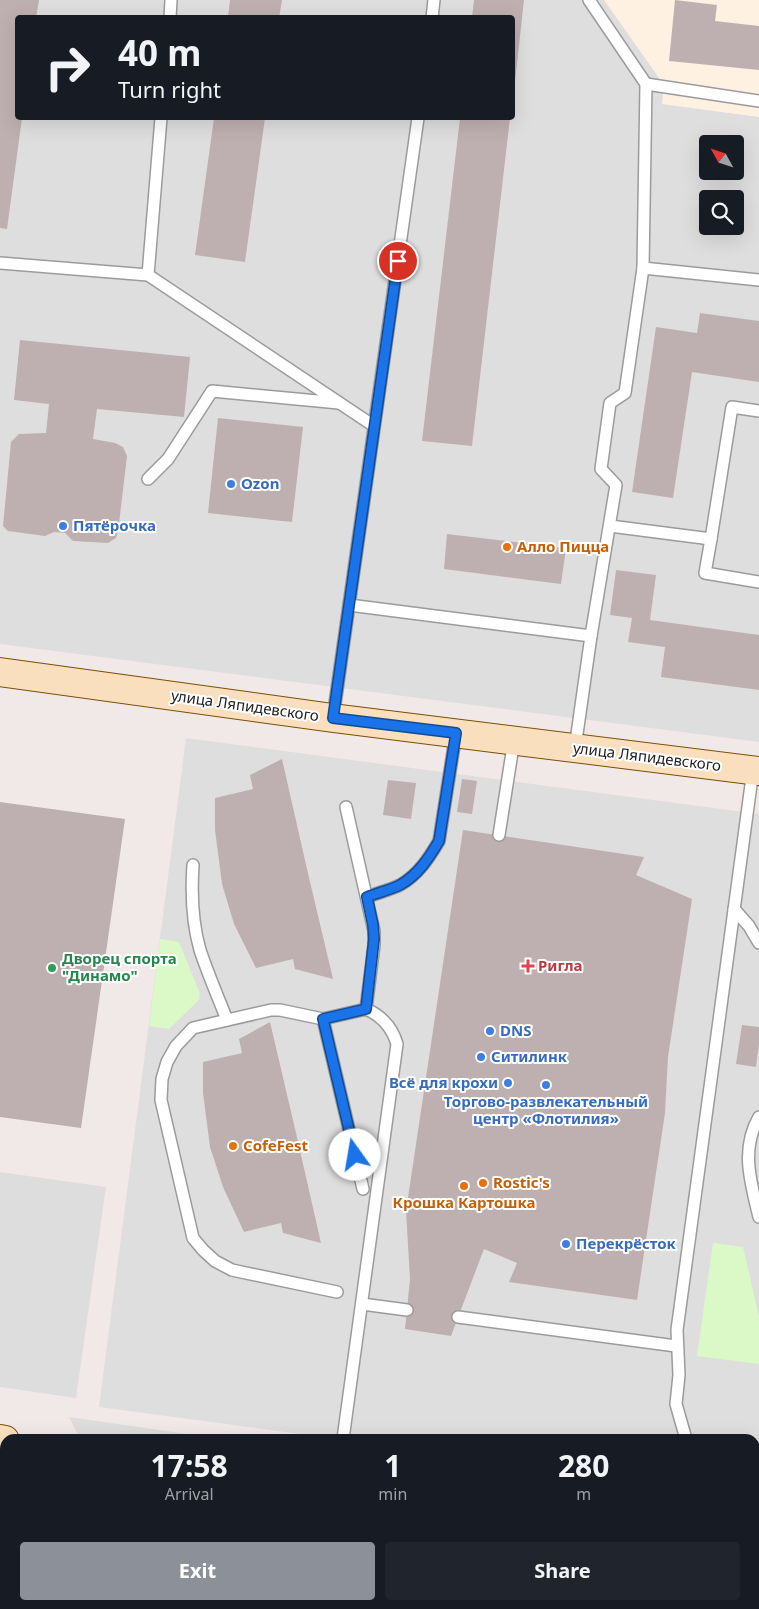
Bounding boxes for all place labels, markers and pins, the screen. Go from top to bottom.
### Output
pin [377,240,419,282]
place label: Ozon [241,473,279,493]
marker: Ozon [225,478,237,490]
place label: Пятёрочка [73,515,156,535]
marker: Пятёрочка [57,520,69,532]
place label: Алло Пицца [517,536,609,556]
marker: Алло Пицца [501,541,513,553]
place label: Дворец спорта "Динамо" [62,948,177,985]
place label: Ригла [538,955,582,975]
marker: Ригла [522,960,534,972]
marker: Дворец спорта "Динамо" [46,962,58,974]
place label: DNS [500,1020,531,1040]
marker: DNS [484,1025,496,1037]
place label: Ситилинк [491,1046,568,1066]
marker: Ситилинк [475,1051,487,1063]
place label: Всё для крохи [389,1072,498,1092]
marker: Всё для крохи [502,1077,514,1089]
marker: Торгово-развлекательный центр «Флотилия» [540,1079,552,1091]
place label: Торгово-развлекательный центр «Флотилия» [444,1091,648,1128]
place label: CofeFest [243,1135,308,1155]
marker: CofeFest [227,1140,239,1152]
place label: Rostic's [493,1172,550,1192]
marker: Rostic's [477,1177,489,1189]
marker: Крошка Картошка [458,1180,470,1192]
place label: Крошка Картошка [393,1192,535,1212]
place label: Перекрёсток [576,1233,677,1253]
marker: Перекрёсток [560,1238,572,1250]

